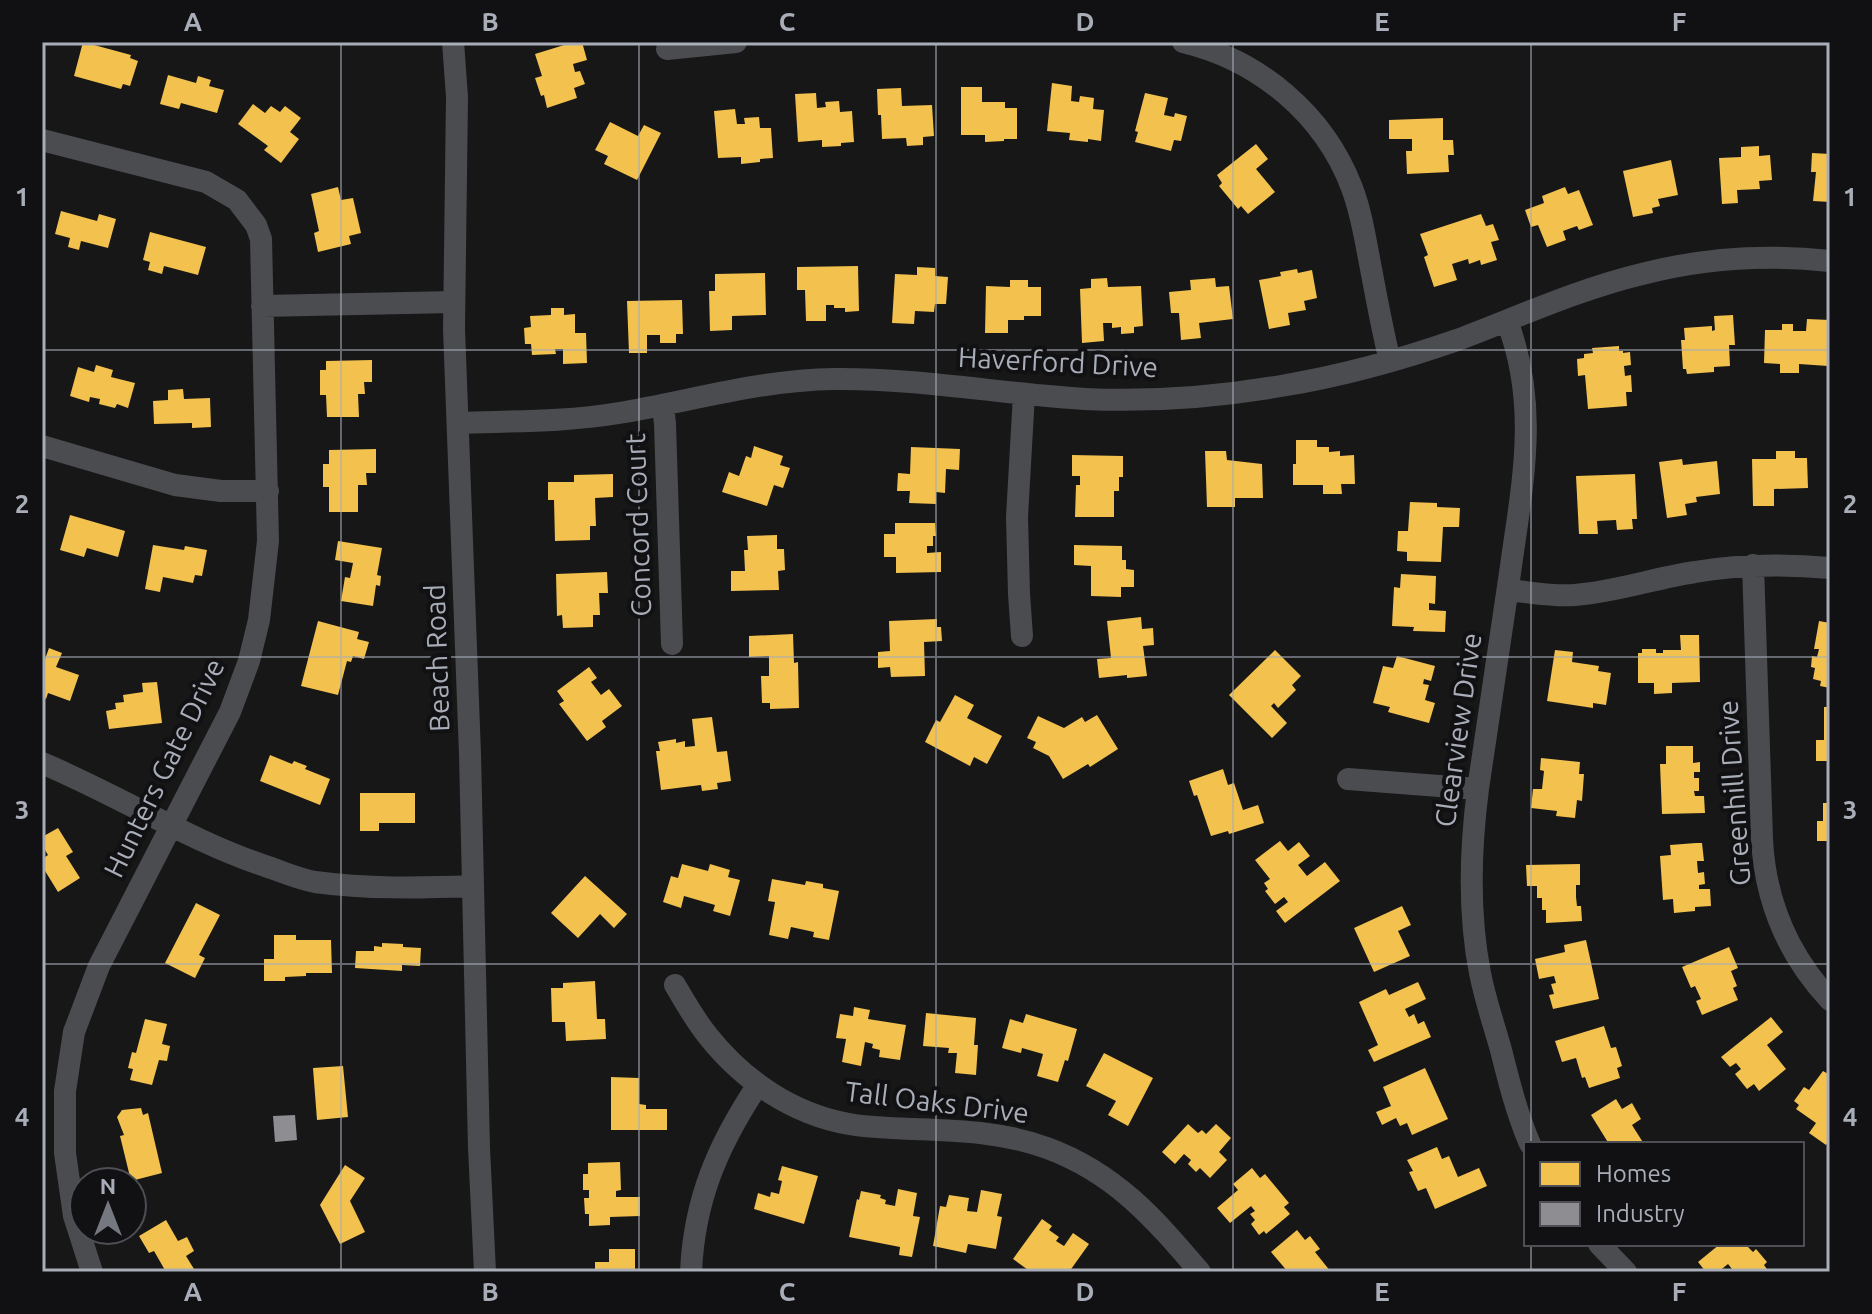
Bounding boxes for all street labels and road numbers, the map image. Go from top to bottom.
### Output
street label: Haverford Drive [957,341,1159,382]
street label: Concord Court [619,433,656,617]
street label: Beach Road [418,584,455,732]
street label: Clearview Drive [1429,631,1486,829]
street label: Hunters Gate Drive [97,654,230,882]
street label: Greenhill Drive [1712,699,1755,887]
street label: Tall Oaks Drive [843,1075,1031,1128]

